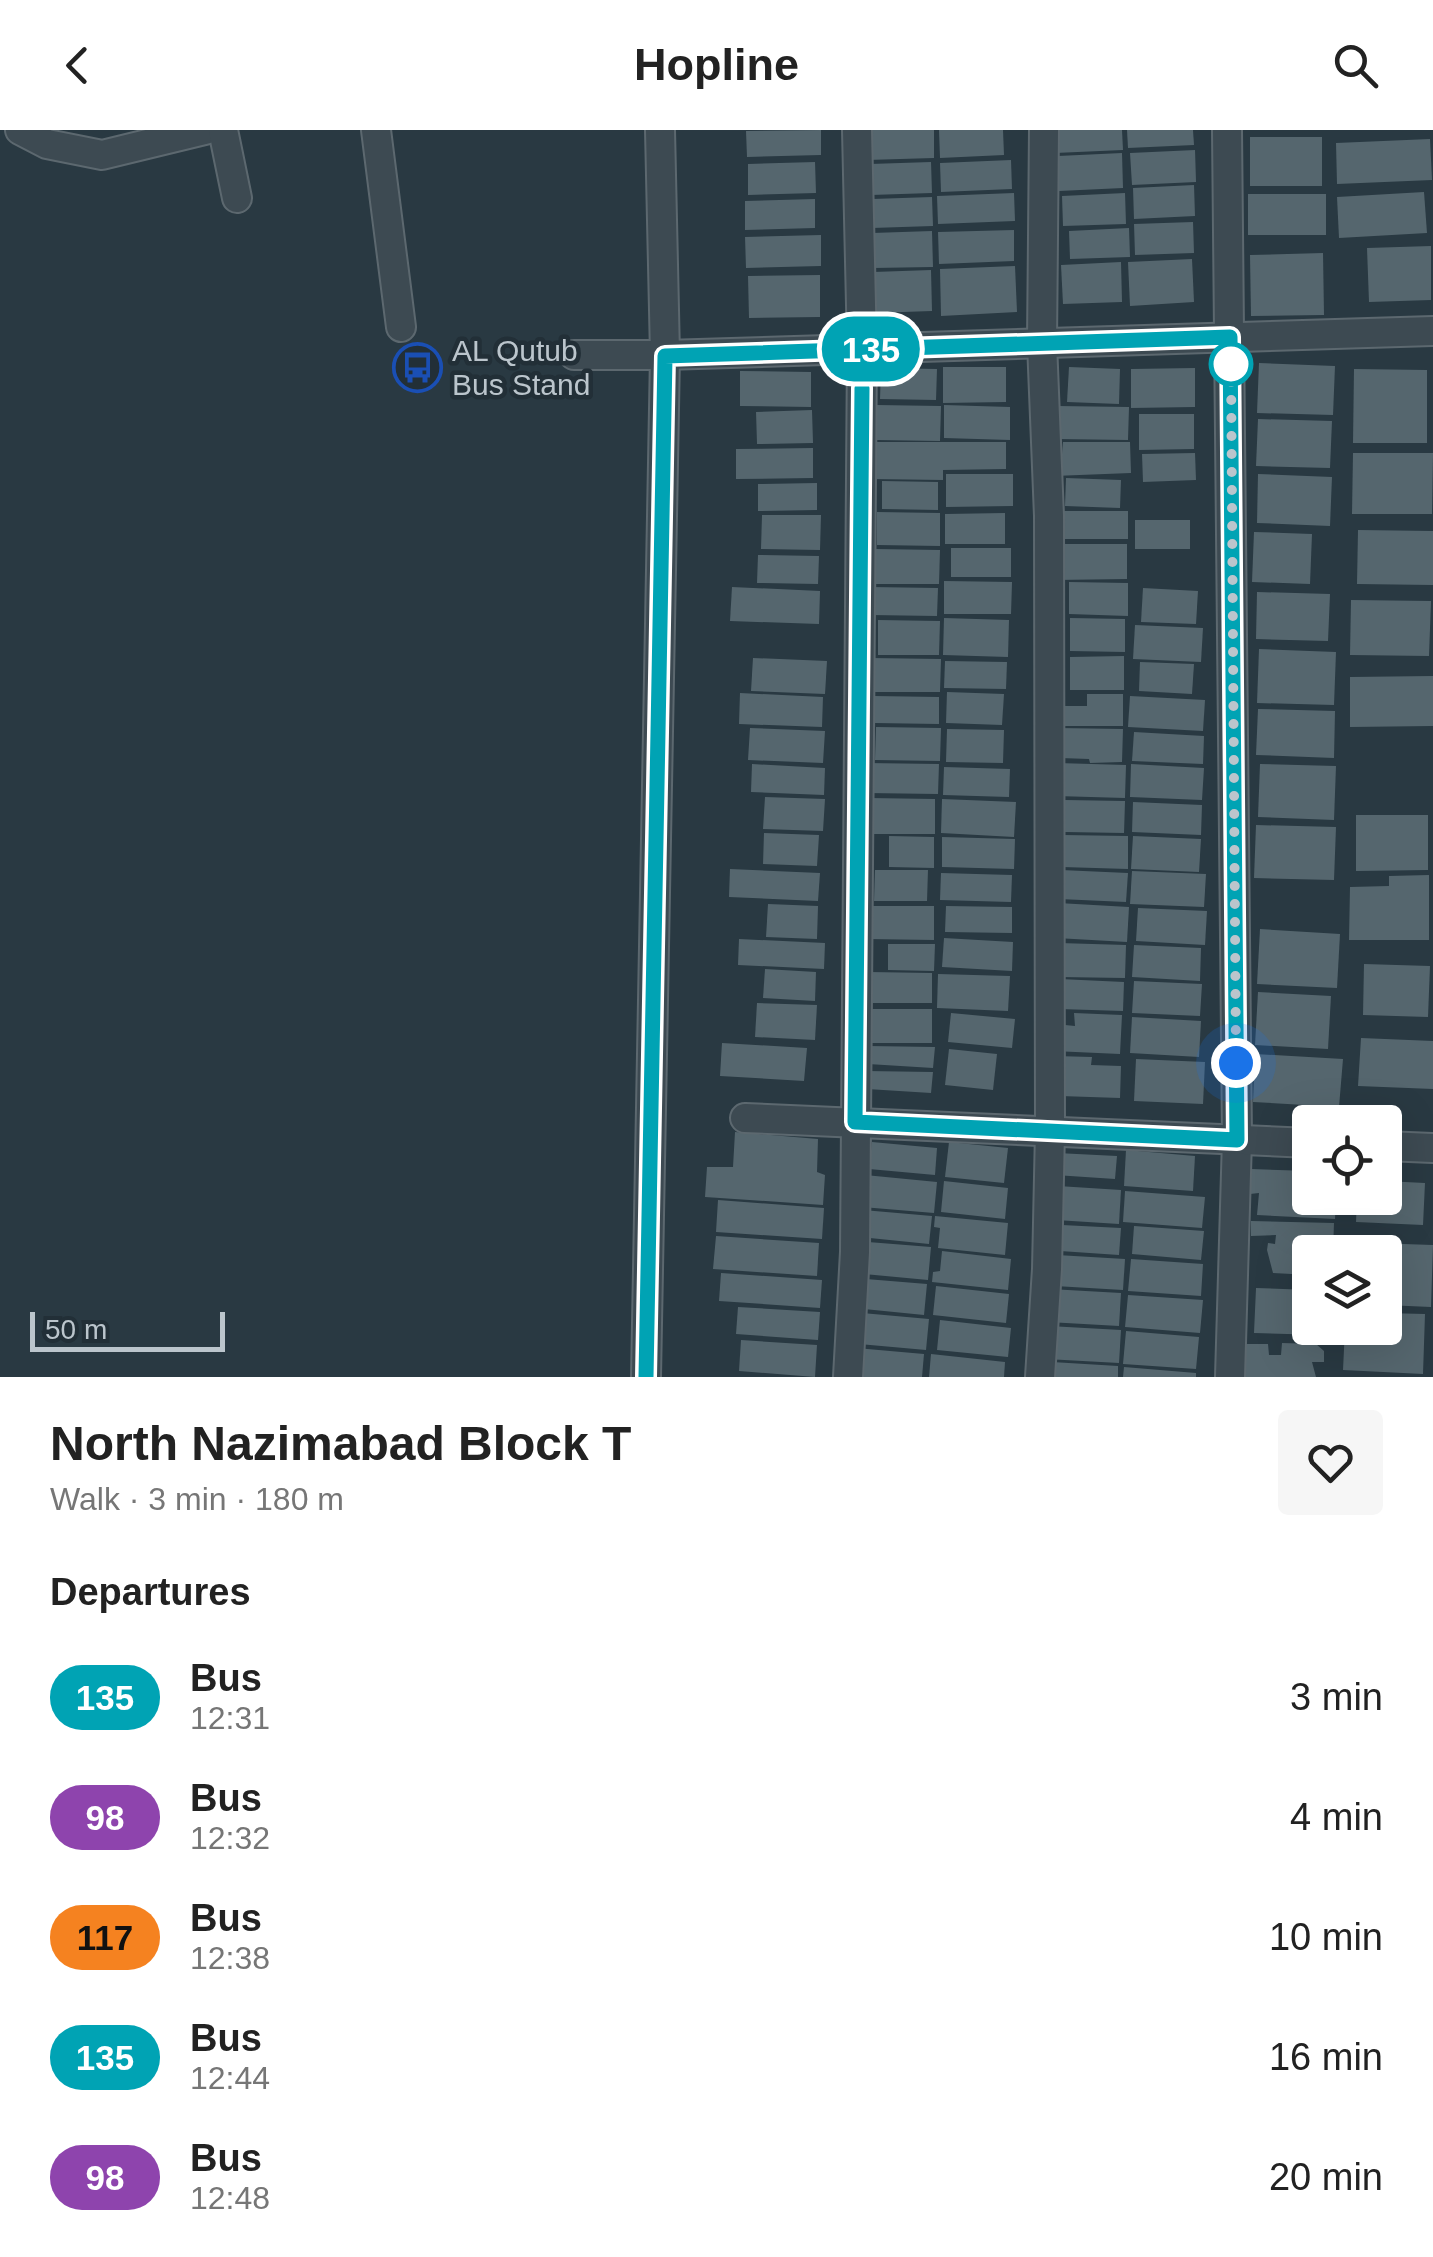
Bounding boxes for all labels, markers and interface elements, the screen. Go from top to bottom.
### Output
icon: back [50,38,105,93]
icon: search [1328,38,1383,93]
text: Hopline [634,39,799,90]
line badge: 135 [814,316,928,382]
text: 135 [842,330,900,369]
place label: AL Qutub Bus Stand [452,334,590,401]
bus stop icon: AL Qutub Bus Stand [391,341,443,393]
unlabelled marker [1210,343,1252,385]
your location [1211,1038,1261,1088]
map controls [1292,1105,1402,1345]
button: locate [1292,1105,1402,1215]
button: layers [1292,1235,1402,1345]
scale bar [30,1307,225,1352]
text: 50 m [45,1314,107,1345]
button: heart [1278,1410,1383,1515]
text: North Nazimabad Block T [50,1417,631,1470]
text: Walk · 3 min · 180 m [50,1481,344,1517]
text: Departures [50,1571,251,1613]
text: Bus [190,1657,262,1699]
text: 3 min [1290,1676,1383,1718]
text: 135 [76,1678,134,1717]
text: 12:31 [190,1700,270,1736]
text: Bus [190,1777,262,1819]
text: 4 min [1290,1796,1383,1838]
text: 98 [86,1798,124,1837]
text: 12:32 [190,1820,270,1856]
text: Bus [190,1897,262,1939]
text: 10 min [1269,1916,1383,1958]
text: 117 [77,1918,133,1957]
text: 12:38 [190,1940,270,1976]
text: Bus [190,2017,262,2059]
text: 16 min [1269,2036,1383,2078]
text: 135 [76,2038,134,2077]
text: 12:44 [190,2060,270,2096]
text: Bus [190,2137,262,2179]
text: 20 min [1269,2156,1383,2198]
text: 98 [86,2158,124,2197]
text: 12:48 [190,2180,270,2216]

